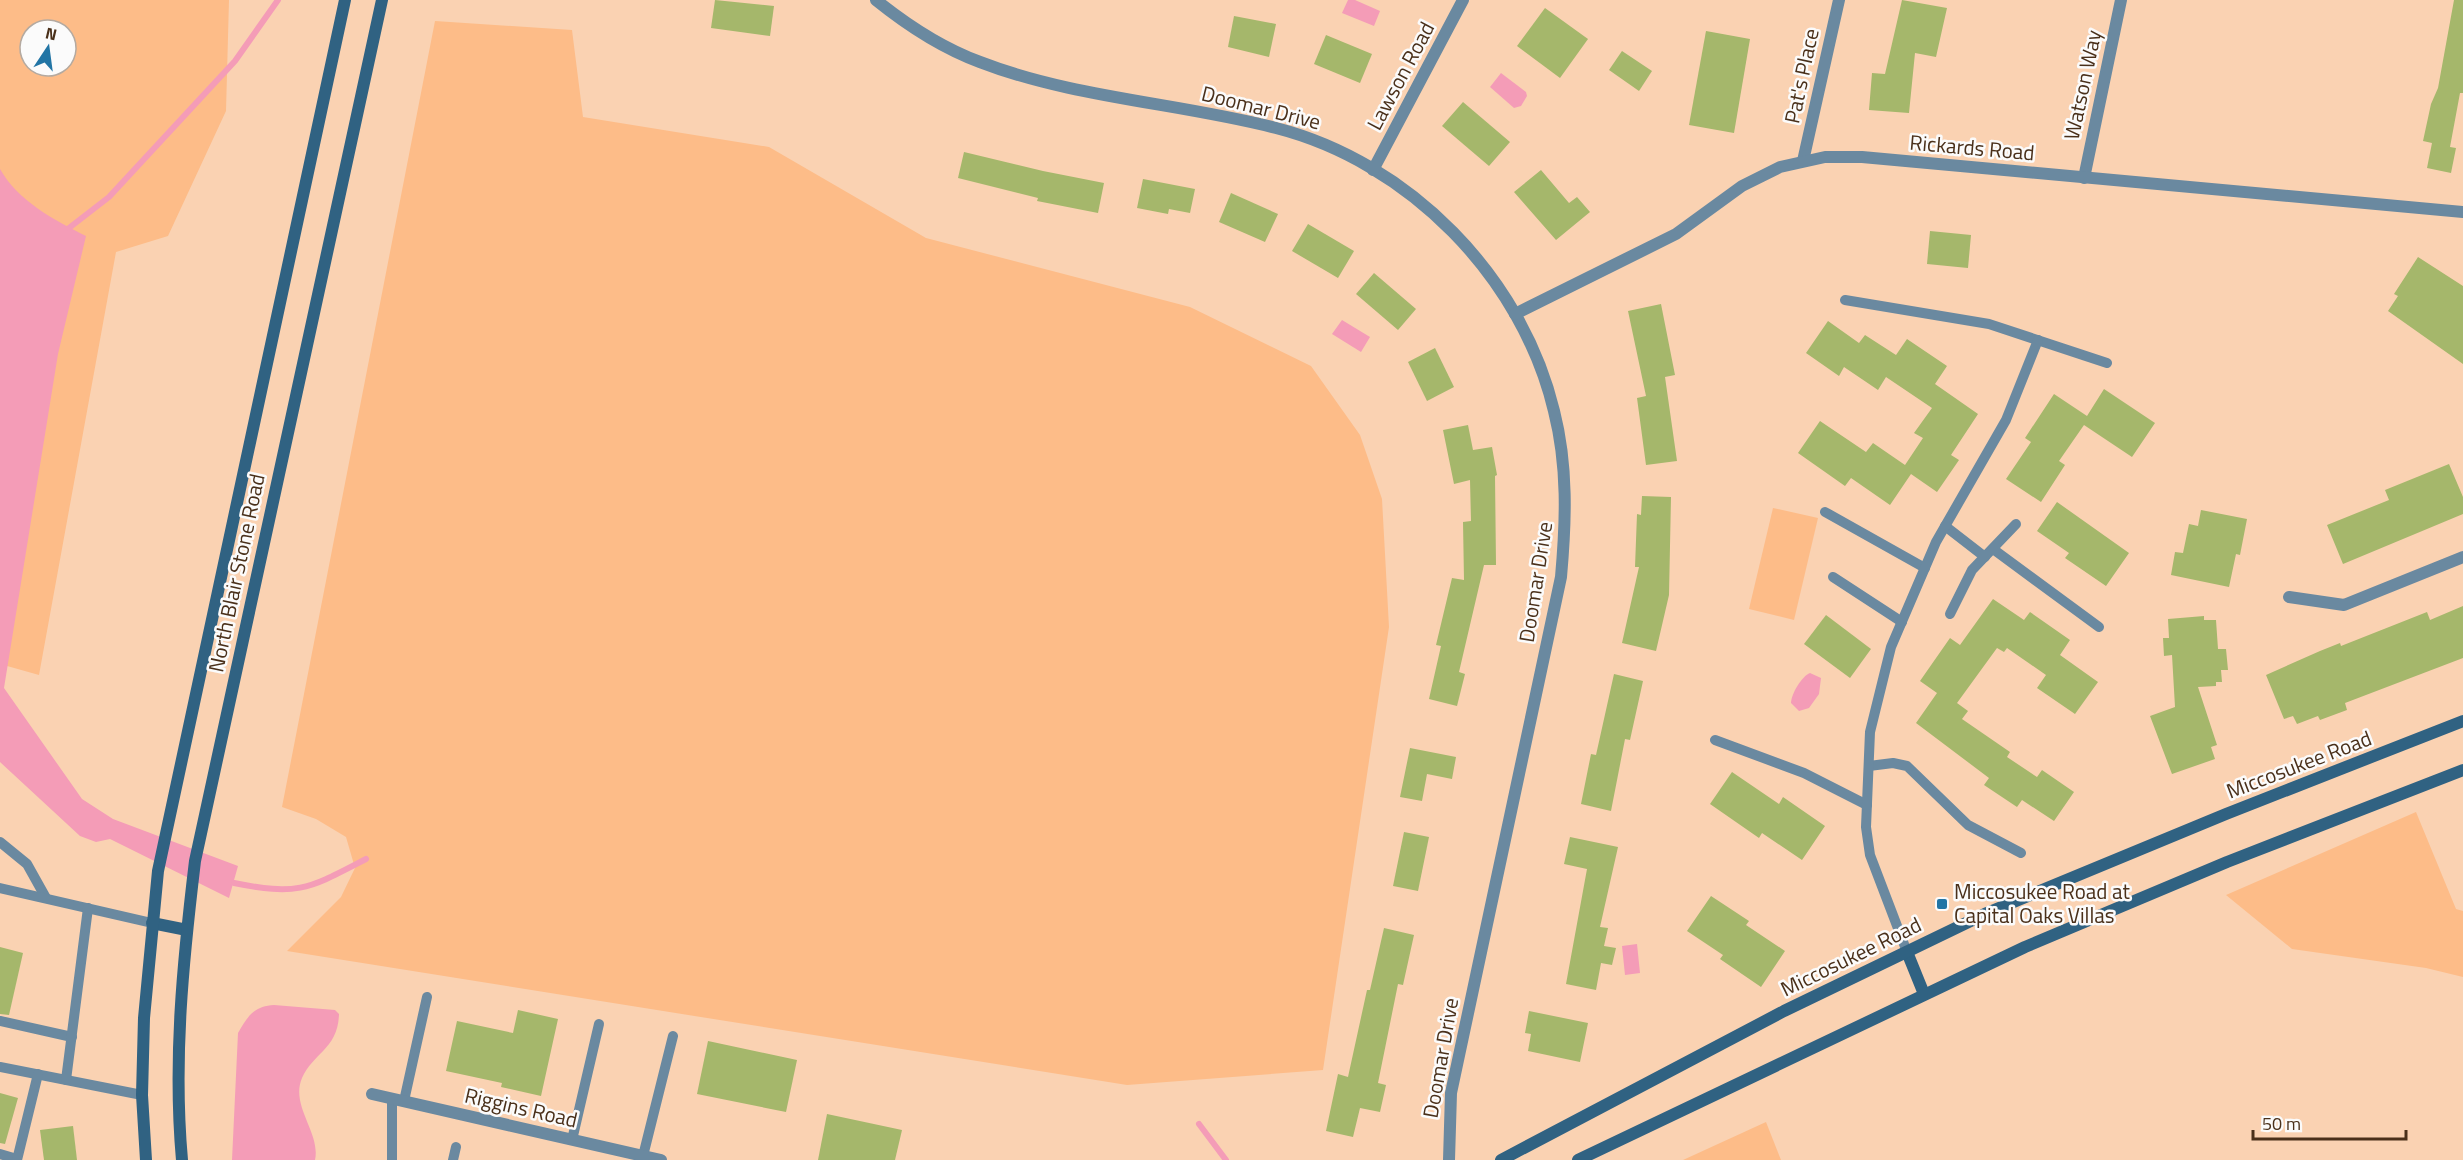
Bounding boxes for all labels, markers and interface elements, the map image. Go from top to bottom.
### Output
street label: Lawson Road [1358,16,1442,135]
north arrow [18,18,78,78]
text: N [43,20,59,46]
street label: Pat's Place [1775,25,1827,126]
street label: Watson Way [2055,27,2109,143]
street label: Doomar Drive [1198,77,1324,137]
street label: Rickards Road [1908,126,2036,168]
street label: North Blair Stone Road [199,471,273,675]
street label: Doomar Drive [1510,519,1560,644]
street label: Miccosukee Road [2221,722,2376,806]
place label: Miccosukee Road at Capital Oaks Villas [1954,875,2131,931]
marker: Miccosukee Road at Capital Oaks Villas [1935,897,1949,911]
street label: Miccosukee Road [1775,908,1927,1004]
street label: Doomar Drive [1414,995,1466,1120]
street label: Riggins Road [462,1079,581,1136]
scale bar [2253,1103,2406,1141]
text: 50 m [2262,1110,2301,1137]

